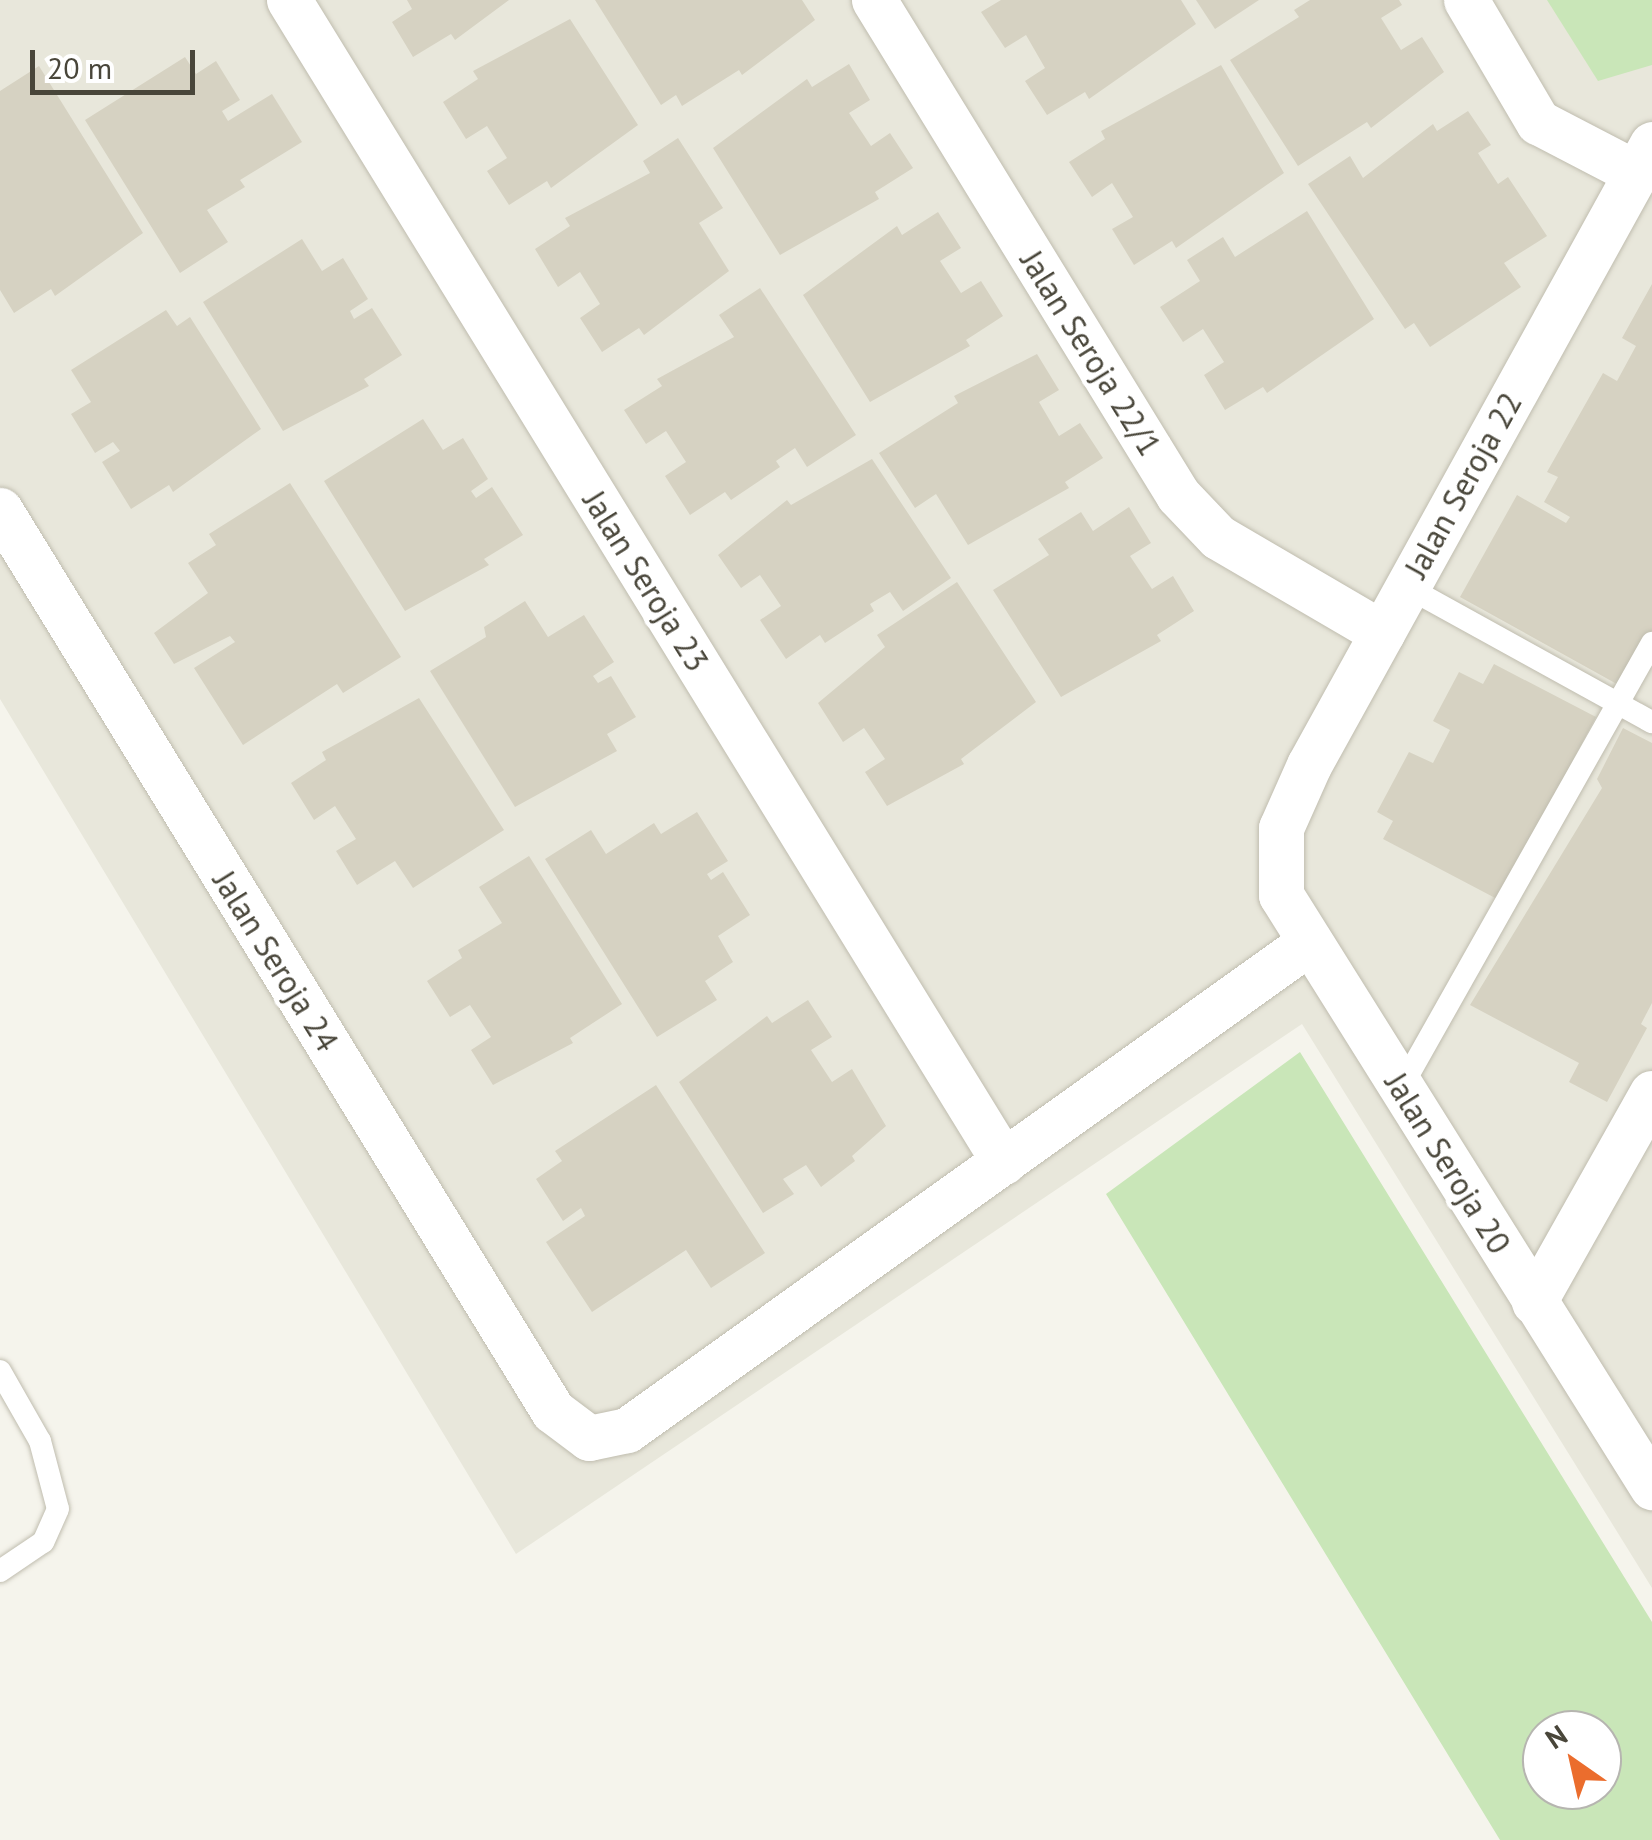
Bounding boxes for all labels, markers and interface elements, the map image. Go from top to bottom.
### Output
scale bar [35,30,200,92]
text: 20 m [47,48,112,87]
street label: Jalan Seroja 22/1 [1013,243,1169,463]
street label: Jalan Seroja 22 [1396,386,1530,584]
street label: Jalan Seroja 23 [575,484,717,678]
street label: Jalan Seroja 24 [205,864,347,1058]
street label: Jalan Seroja 20 [1377,1066,1519,1260]
north arrow [1522,1710,1622,1810]
text: N [1538,1716,1574,1757]

